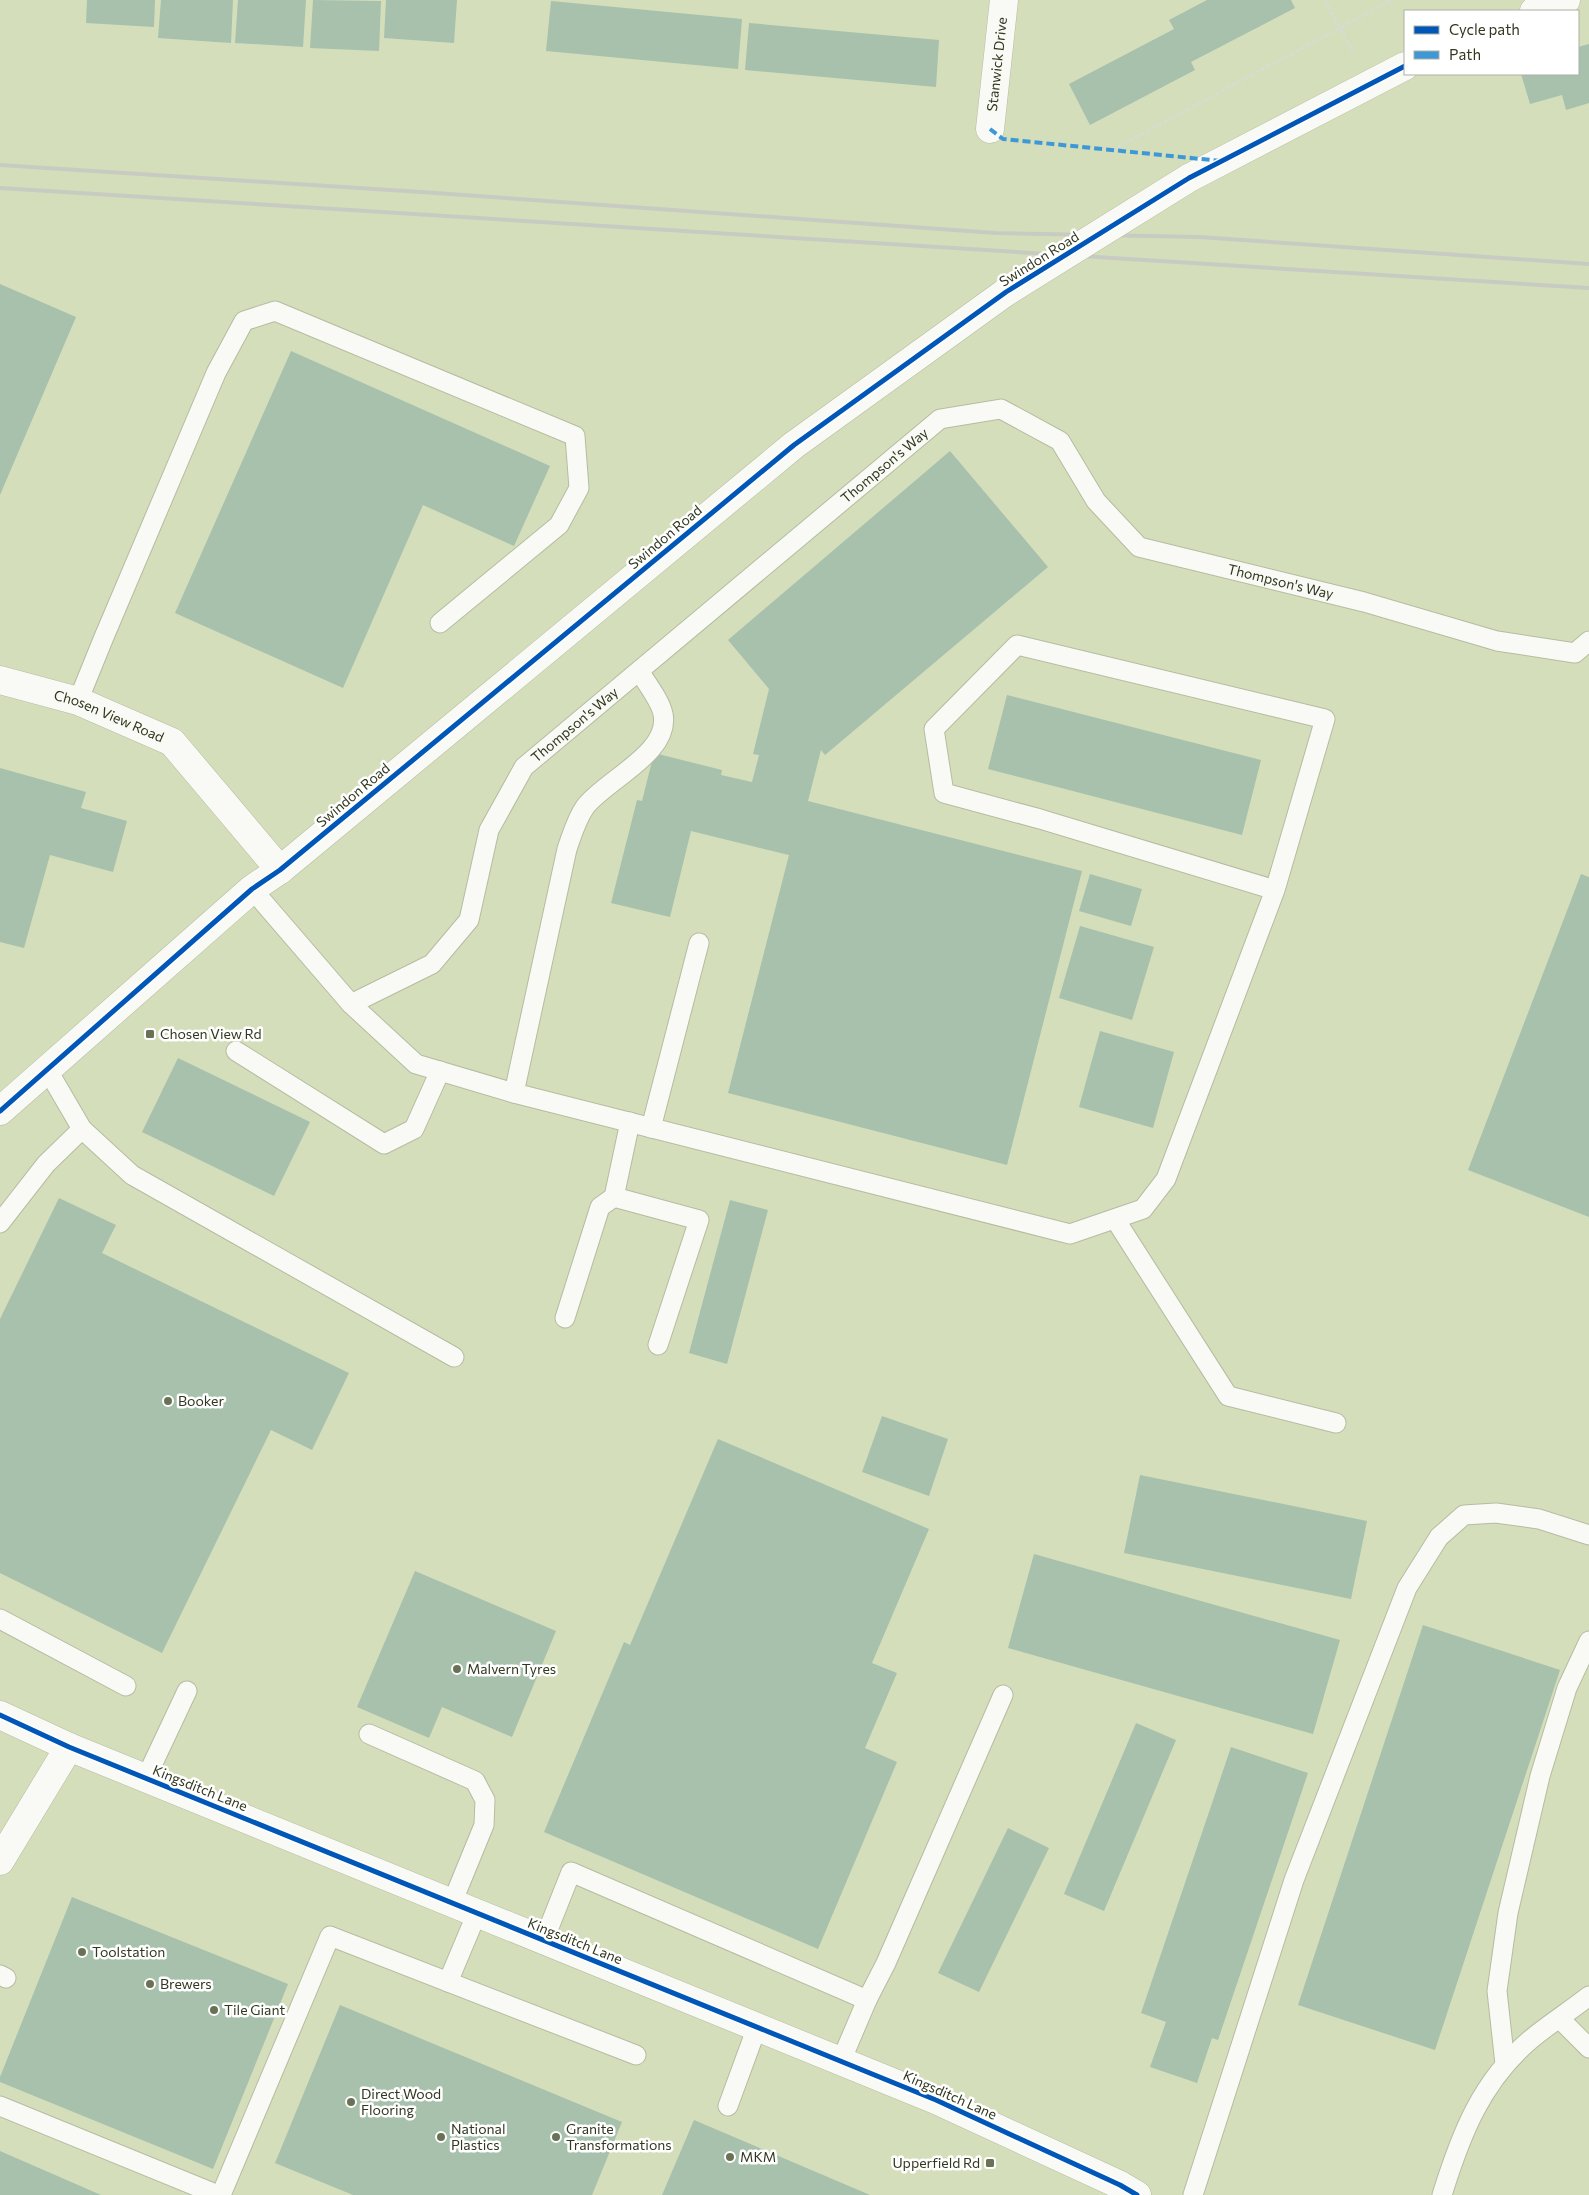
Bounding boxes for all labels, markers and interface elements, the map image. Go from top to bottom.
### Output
legend [1404,10,1579,75]
street label: Stanwick Drive [983,16,1010,112]
text: Cycle path [1449,20,1520,38]
text: Path [1449,45,1481,63]
street label: Swindon Road [996,227,1082,290]
street label: Thompson's Way [837,424,931,506]
street label: Swindon Road [625,501,705,572]
street label: Thompson's Way [1226,560,1335,602]
street label: Thompson's Way [527,683,621,766]
street label: Chosen View Road [52,686,167,745]
street label: Swindon Road [313,759,393,830]
place label: Chosen View Rd [160,1025,262,1042]
marker: Chosen View Rd [144,1028,156,1040]
place label: Booker [178,1392,224,1409]
marker: Booker [162,1395,174,1407]
place label: Malvern Tyres [467,1660,556,1677]
marker: Malvern Tyres [451,1663,463,1675]
street label: Kingsditch Lane [150,1761,250,1814]
street label: Kingsditch Lane [525,1914,625,1967]
place label: Toolstation [92,1943,165,1960]
marker: Toolstation [76,1946,88,1958]
place label: Brewers [160,1975,212,1992]
marker: Brewers [144,1978,156,1990]
place label: Tile Giant [224,2001,285,2018]
marker: Tile Giant [208,2004,220,2016]
street label: Kingsditch Lane [901,2066,1000,2123]
place label: Direct Wood Flooring [361,2085,441,2118]
marker: Direct Wood Flooring [345,2096,357,2108]
place label: National Plastics [451,2120,505,2153]
place label: Granite Transformations [566,2120,672,2153]
marker: National Plastics [435,2131,447,2143]
marker: Granite Transformations [550,2131,562,2143]
place label: MKM [740,2148,776,2165]
marker: MKM [724,2151,736,2163]
place label: Upperfield Rd [892,2154,980,2171]
marker: Upperfield Rd [984,2157,996,2169]

